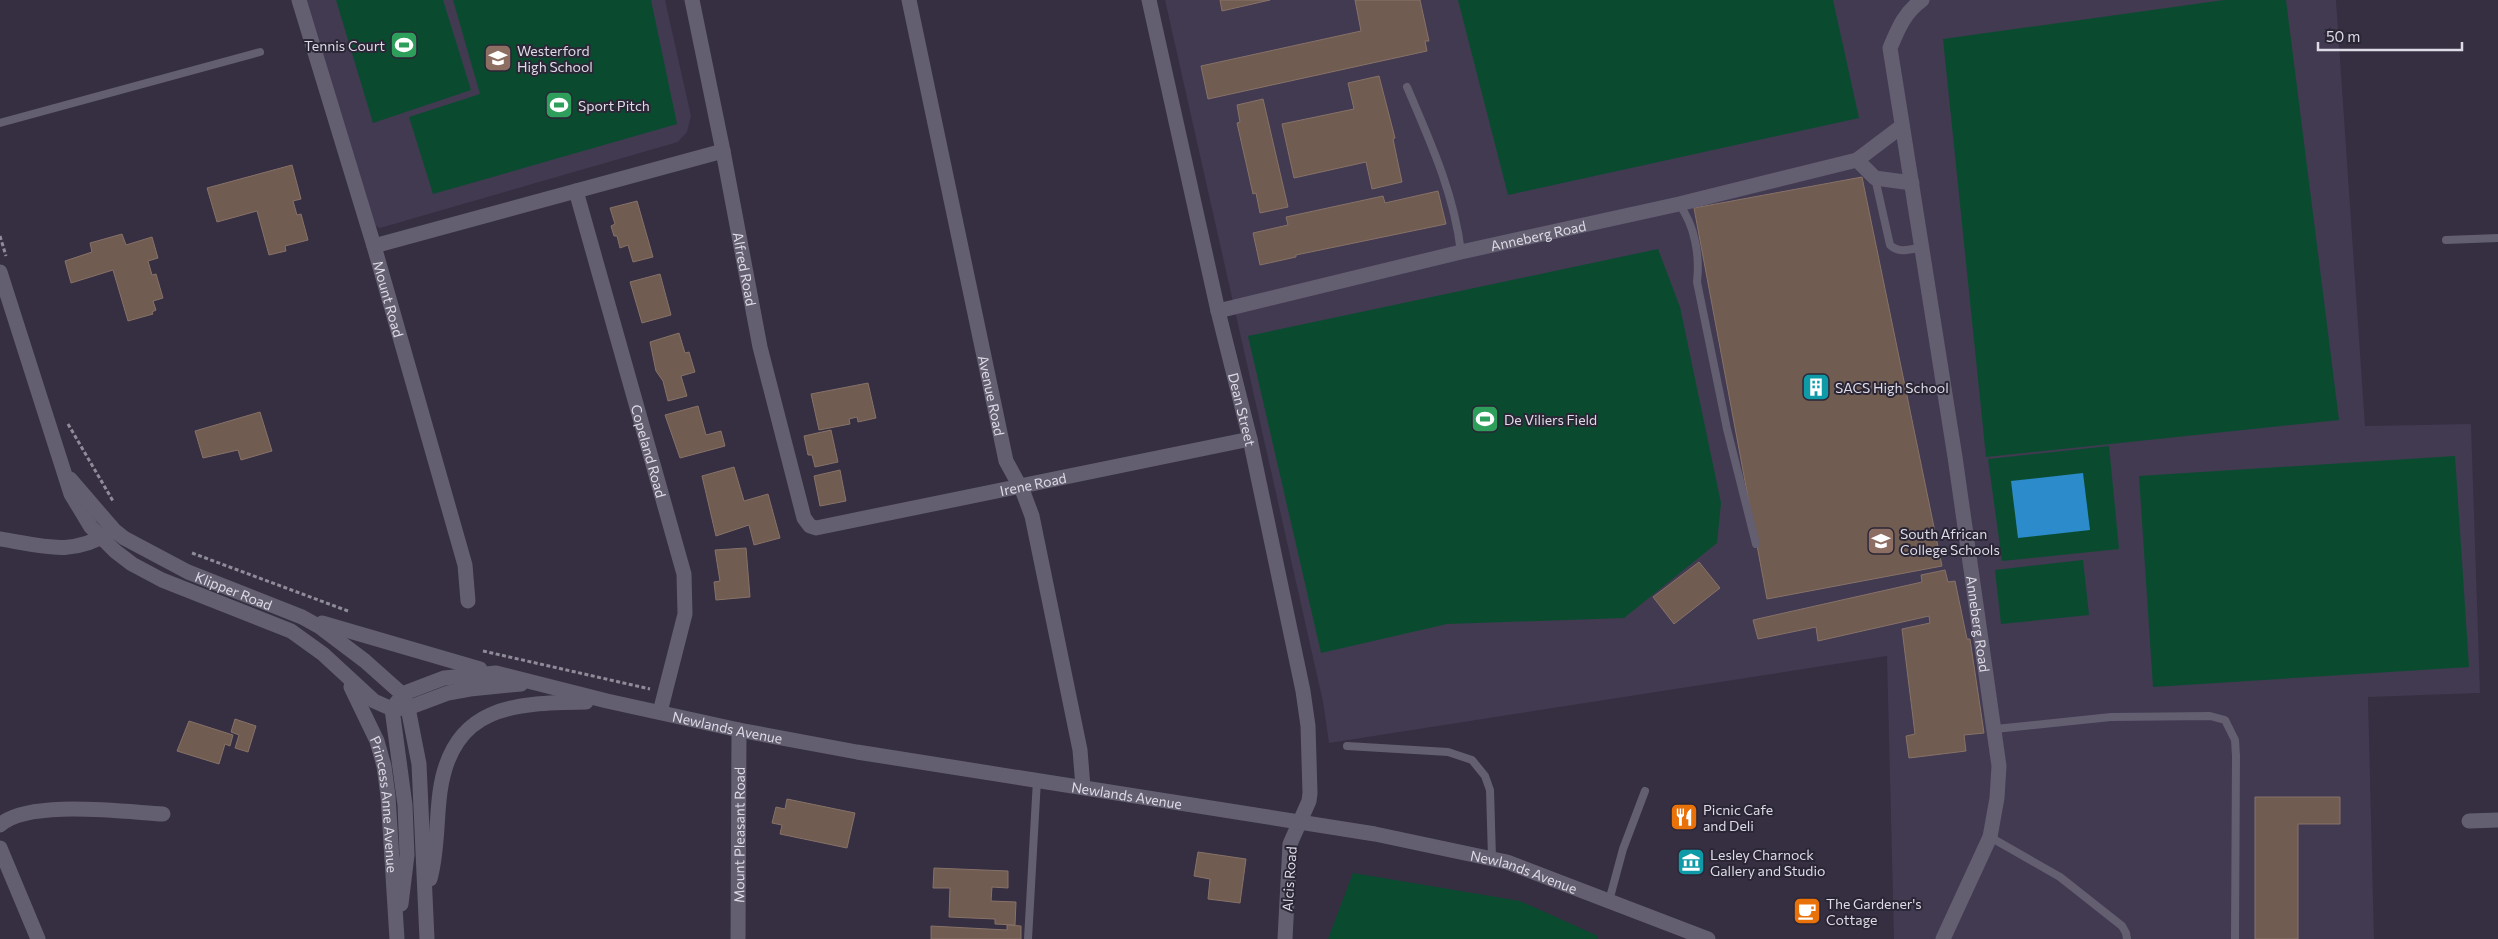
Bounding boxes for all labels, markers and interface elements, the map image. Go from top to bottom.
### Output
scale bar [2318,20,2462,52]
text: 50 m [2326,27,2360,45]
sports icon: Tennis Court [389,30,419,60]
place label: Tennis Court [304,37,385,54]
place label: Westerford High School [517,42,593,75]
school or university icon: Westerford High School [483,43,513,73]
sports icon: Sport Pitch [544,90,574,120]
place label: Sport Pitch [578,97,650,114]
street label: Anneberg Road [1489,216,1587,254]
street label: Alfred Road [730,230,761,307]
street label: Mount Road [370,259,408,339]
street label: Avenue Road [975,353,1009,437]
street label: Dean Street [1225,371,1260,448]
building icon: SACS High School [1801,372,1831,402]
place label: SACS High School [1835,379,1949,396]
street label: Copeland Road [628,402,670,499]
sports icon: De Viliers Field [1470,404,1500,434]
place label: De Viliers Field [1504,411,1597,428]
street label: Irene Road [998,468,1068,499]
place label: South African College Schools [1900,525,2000,558]
school or university icon: South African College Schools [1866,526,1896,556]
street label: Klipper Road [193,567,275,613]
street label: Anneberg Road [1963,574,1994,673]
street label: Newlands Avenue [671,707,784,746]
street label: Princess Anne Avenue [367,733,401,873]
street label: Mount Pleasant Road [730,767,747,903]
street label: Newlands Avenue [1070,778,1183,812]
place label: Picnic Cafe and Deli [1703,801,1773,834]
restaurant icon: Picnic Cafe and Deli [1669,802,1699,832]
street label: Alcis Road [1278,846,1300,912]
street label: Newlands Avenue [1469,846,1580,897]
place label: Lesley Charnock Gallery and Studio [1710,846,1825,879]
museum icon: Lesley Charnock Gallery and Studio [1676,847,1706,877]
place label: The Gardener's Cottage [1826,895,1922,928]
cafe icon: The Gardener's Cottage [1792,896,1822,926]

